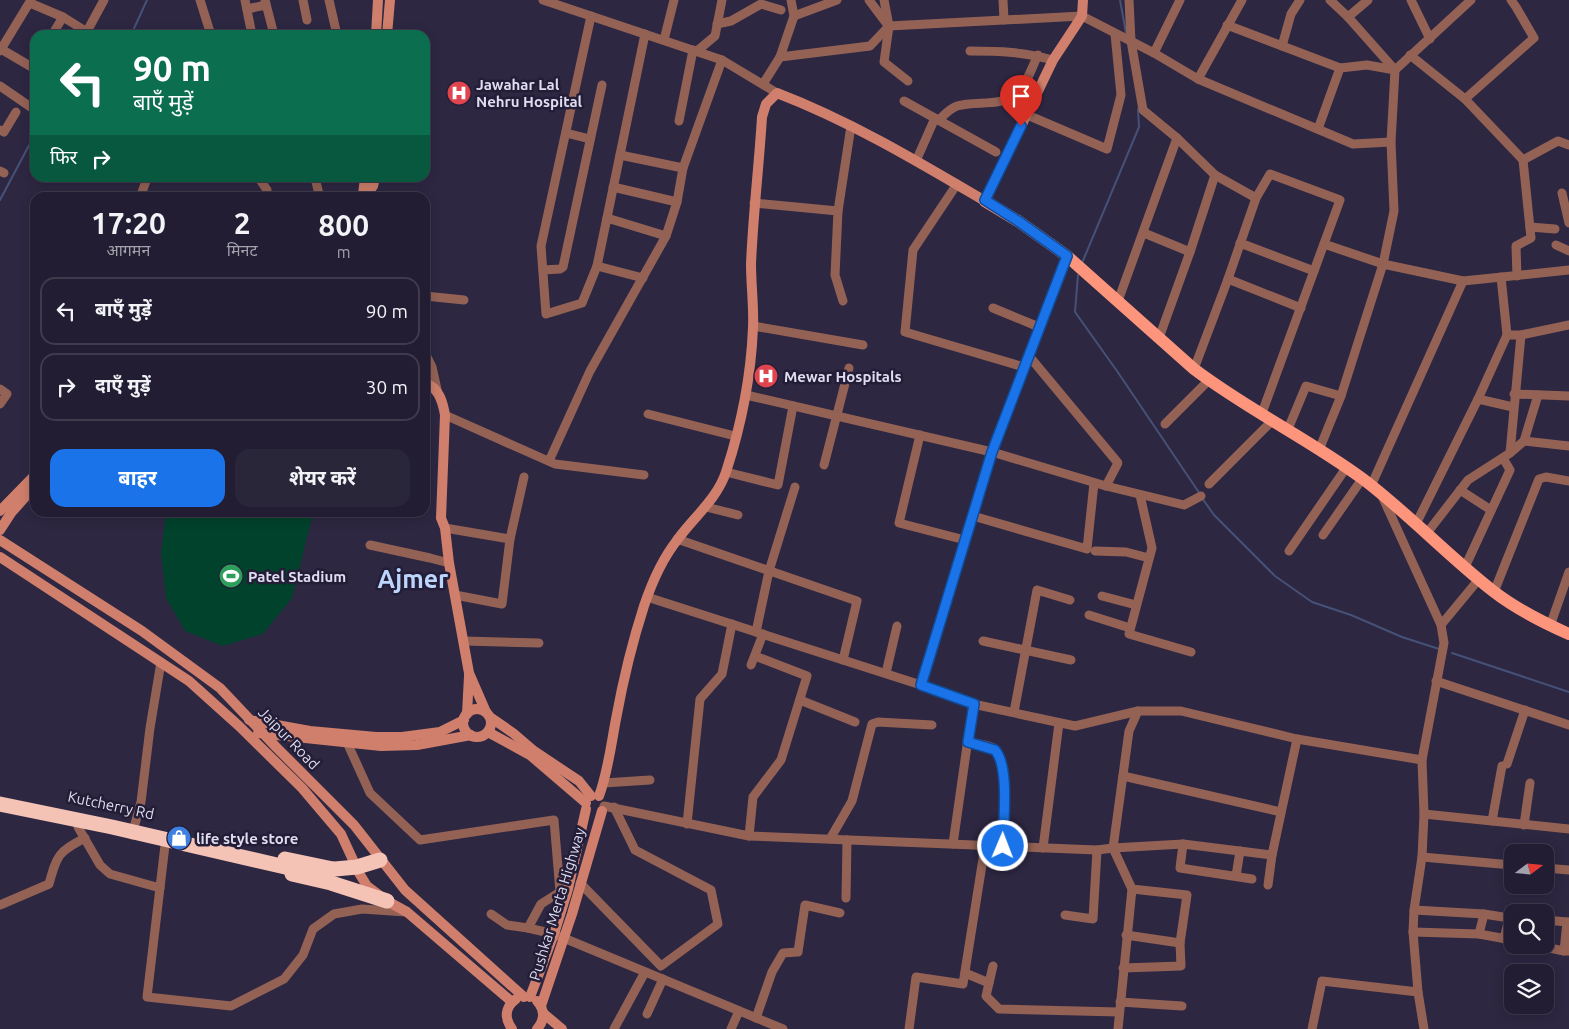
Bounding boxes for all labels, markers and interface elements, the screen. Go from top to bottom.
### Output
text: 90 m [133,48,211,88]
icon: left [50,50,115,115]
pin [1000,75,1042,126]
place label: Jawahar Lal Nehru Hospital [476,76,583,110]
hospital icon: Jawahar Lal Nehru Hospital [446,80,472,106]
icon: arrive [1007,82,1035,110]
text: बाएँ मुड़ें [133,89,193,114]
icon: right [87,145,115,173]
text: फिर [50,146,77,168]
text: 17:20 [91,206,166,240]
text: 2 [234,206,251,240]
text: 800 [318,208,369,242]
text: आगमन [107,241,150,259]
text: मिनट [227,241,257,259]
text: m [337,243,351,261]
icon: left [52,297,80,325]
text: बाएँ मुड़ें [95,298,152,320]
text: 90 m [366,300,408,322]
hospital icon: Mewar Hospitals [753,363,779,389]
place label: Mewar Hospitals [784,368,902,385]
icon: right [52,373,80,401]
text: दाएँ मुड़ें [95,374,151,396]
text: 30 m [366,376,408,398]
button: बाहर [50,449,225,507]
button: शेयर करें [235,449,410,507]
sports icon: Patel Stadium [218,563,244,589]
district label: Ajmer [378,565,449,593]
place label: Patel Stadium [248,568,346,585]
street label: Jaipur Road [255,703,323,773]
street label: Kutcherry Rd [66,788,156,822]
position arrow [976,819,1028,871]
shop icon: life style store [166,825,192,851]
street label: Pushkar Merta Highway [526,826,588,982]
place label: life style store [196,830,298,847]
north arrow [1504,844,1554,894]
map controls [1504,844,1554,1014]
button: search [1504,904,1554,954]
button: layers [1504,964,1554,1014]

